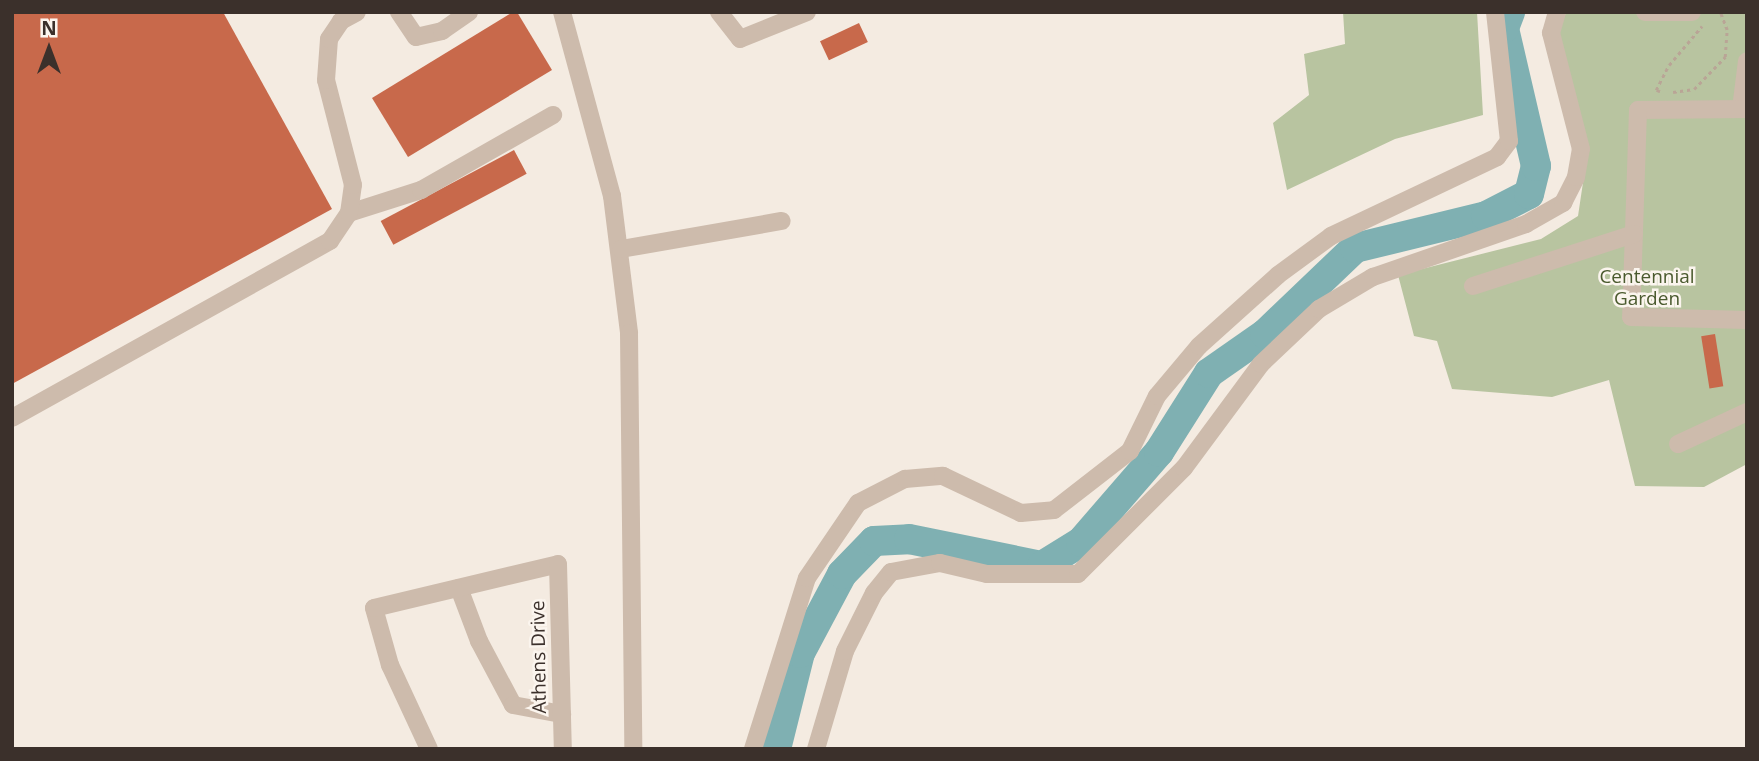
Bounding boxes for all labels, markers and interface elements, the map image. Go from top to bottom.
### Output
north arrow [14,14,84,84]
text: N [41,15,57,41]
park label: Centennial Garden [1599,266,1695,310]
street label: Athens Drive [527,600,551,714]

